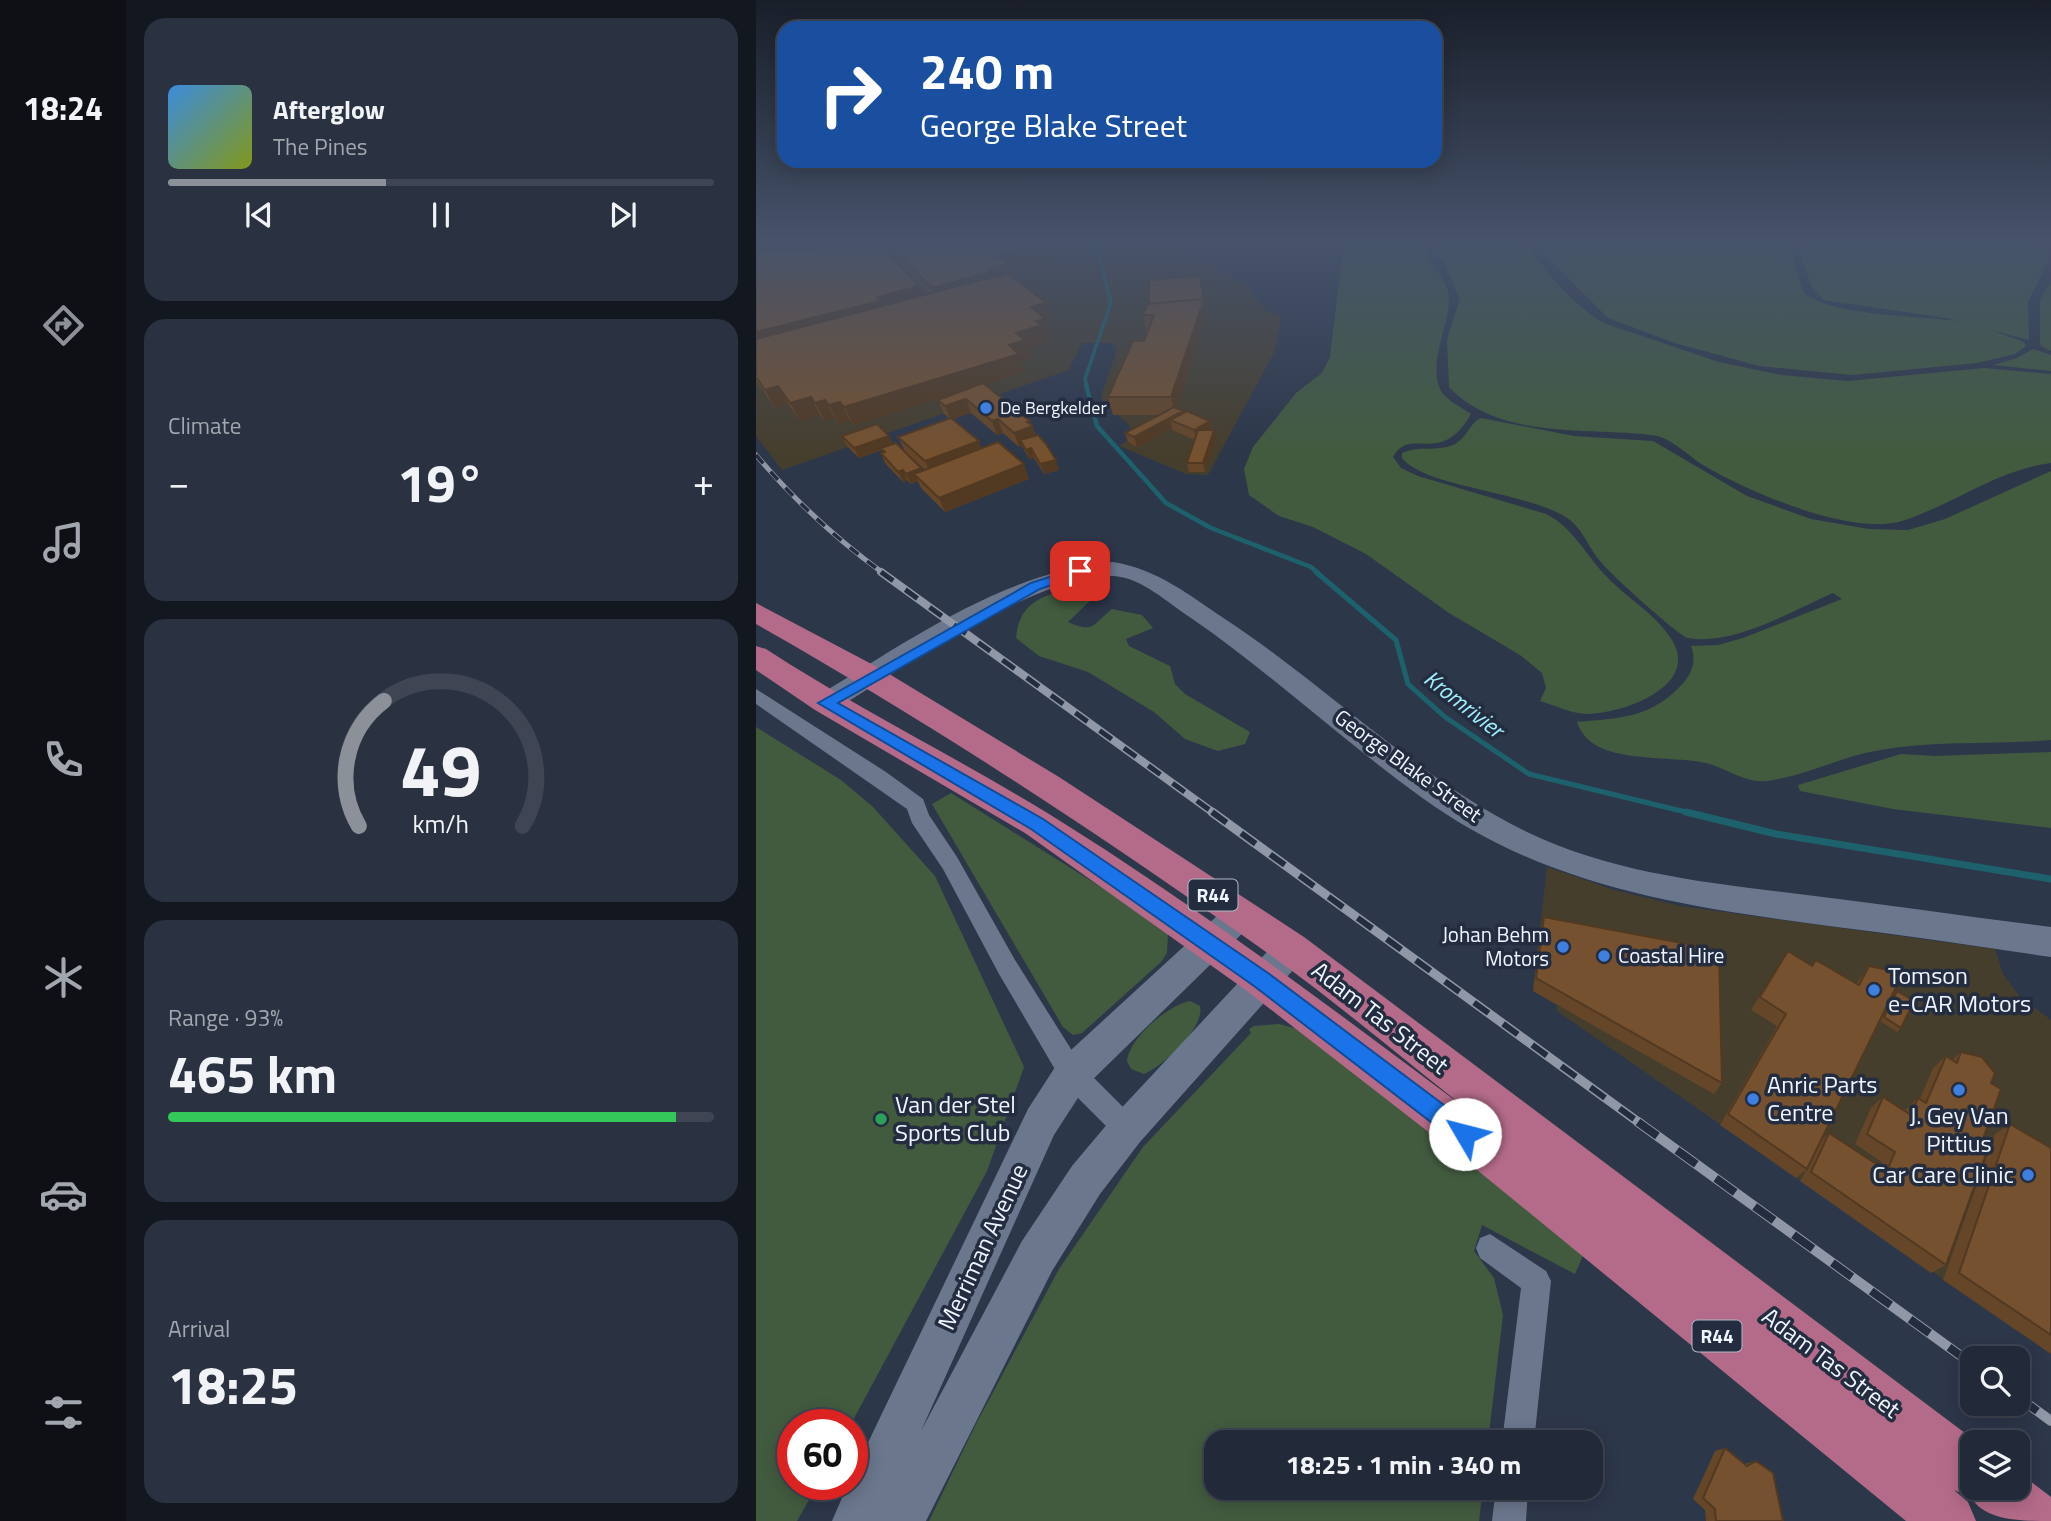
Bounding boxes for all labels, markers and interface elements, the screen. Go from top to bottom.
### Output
text: 240 m [920,33,1054,108]
icon: right [805,49,896,140]
text: 18:24 [23,84,103,132]
text: Afterglow [273,90,385,129]
text: George Blake Street [920,101,1187,149]
text: The Pines [273,129,367,164]
icon: previous [240,196,278,234]
icon: pause [422,196,460,234]
icon: next [604,196,642,234]
icon: directions [39,301,88,350]
place label: De Bergkelder [1000,394,1107,421]
marker: De Bergkelder [978,400,994,416]
text: Climate [168,408,241,443]
text: 19° [397,443,485,522]
text: − [168,453,189,511]
text: + [693,453,714,511]
icon: music [39,518,88,567]
pin [1050,541,1110,601]
icon: arrive [1061,552,1099,590]
water label: Kromrivier [1417,661,1514,748]
street label: George Blake Street [1328,701,1489,830]
text: 49 [400,715,482,825]
icon: phone [39,735,88,784]
text: km/h [413,805,469,843]
road number: R44 [1189,880,1238,911]
place label: Johan Behm Motors [1442,918,1549,974]
marker: Johan Behm Motors [1555,939,1571,955]
place label: Coastal Hire [1618,939,1724,971]
marker: Coastal Hire [1596,948,1612,964]
street label: Adam Tas Street [1304,952,1457,1083]
icon: climate [39,953,88,1002]
place label: Tomson e-CAR Motors [1888,957,2031,1021]
marker: Tomson e-CAR Motors [1866,982,1882,998]
text: Range · 93% [168,1000,283,1035]
text: 465 km [168,1034,337,1113]
place label: Anric Parts Centre [1767,1066,1878,1130]
marker: J. Gey Van Pittius [1951,1082,1967,1098]
place label: Van der Stel Sports Club [895,1086,1016,1150]
marker: Anric Parts Centre [1745,1091,1761,1107]
position arrow [1428,1097,1502,1171]
place label: J. Gey Van Pittius [1909,1097,2009,1161]
marker: Van der Stel Sports Club [873,1111,889,1127]
place label: Car Care Clinic [1872,1156,2014,1192]
street label: Merriman Avenue [928,1158,1036,1335]
marker: Car Care Clinic [2020,1167,2036,1183]
icon: car [39,1170,88,1219]
street label: Adam Tas Street [1755,1298,1909,1427]
text: Arrival [168,1311,230,1346]
road number: R44 [1692,1320,1742,1352]
text: 18:25 [168,1345,298,1424]
map controls [1960,1346,2030,1500]
button: search [1960,1346,2030,1416]
icon: filters [39,1388,88,1437]
speed limit sign: 60 [777,1409,868,1500]
button: layers [1960,1430,2030,1500]
text: 18:25 · 1 min · 340 m [1286,1445,1521,1484]

